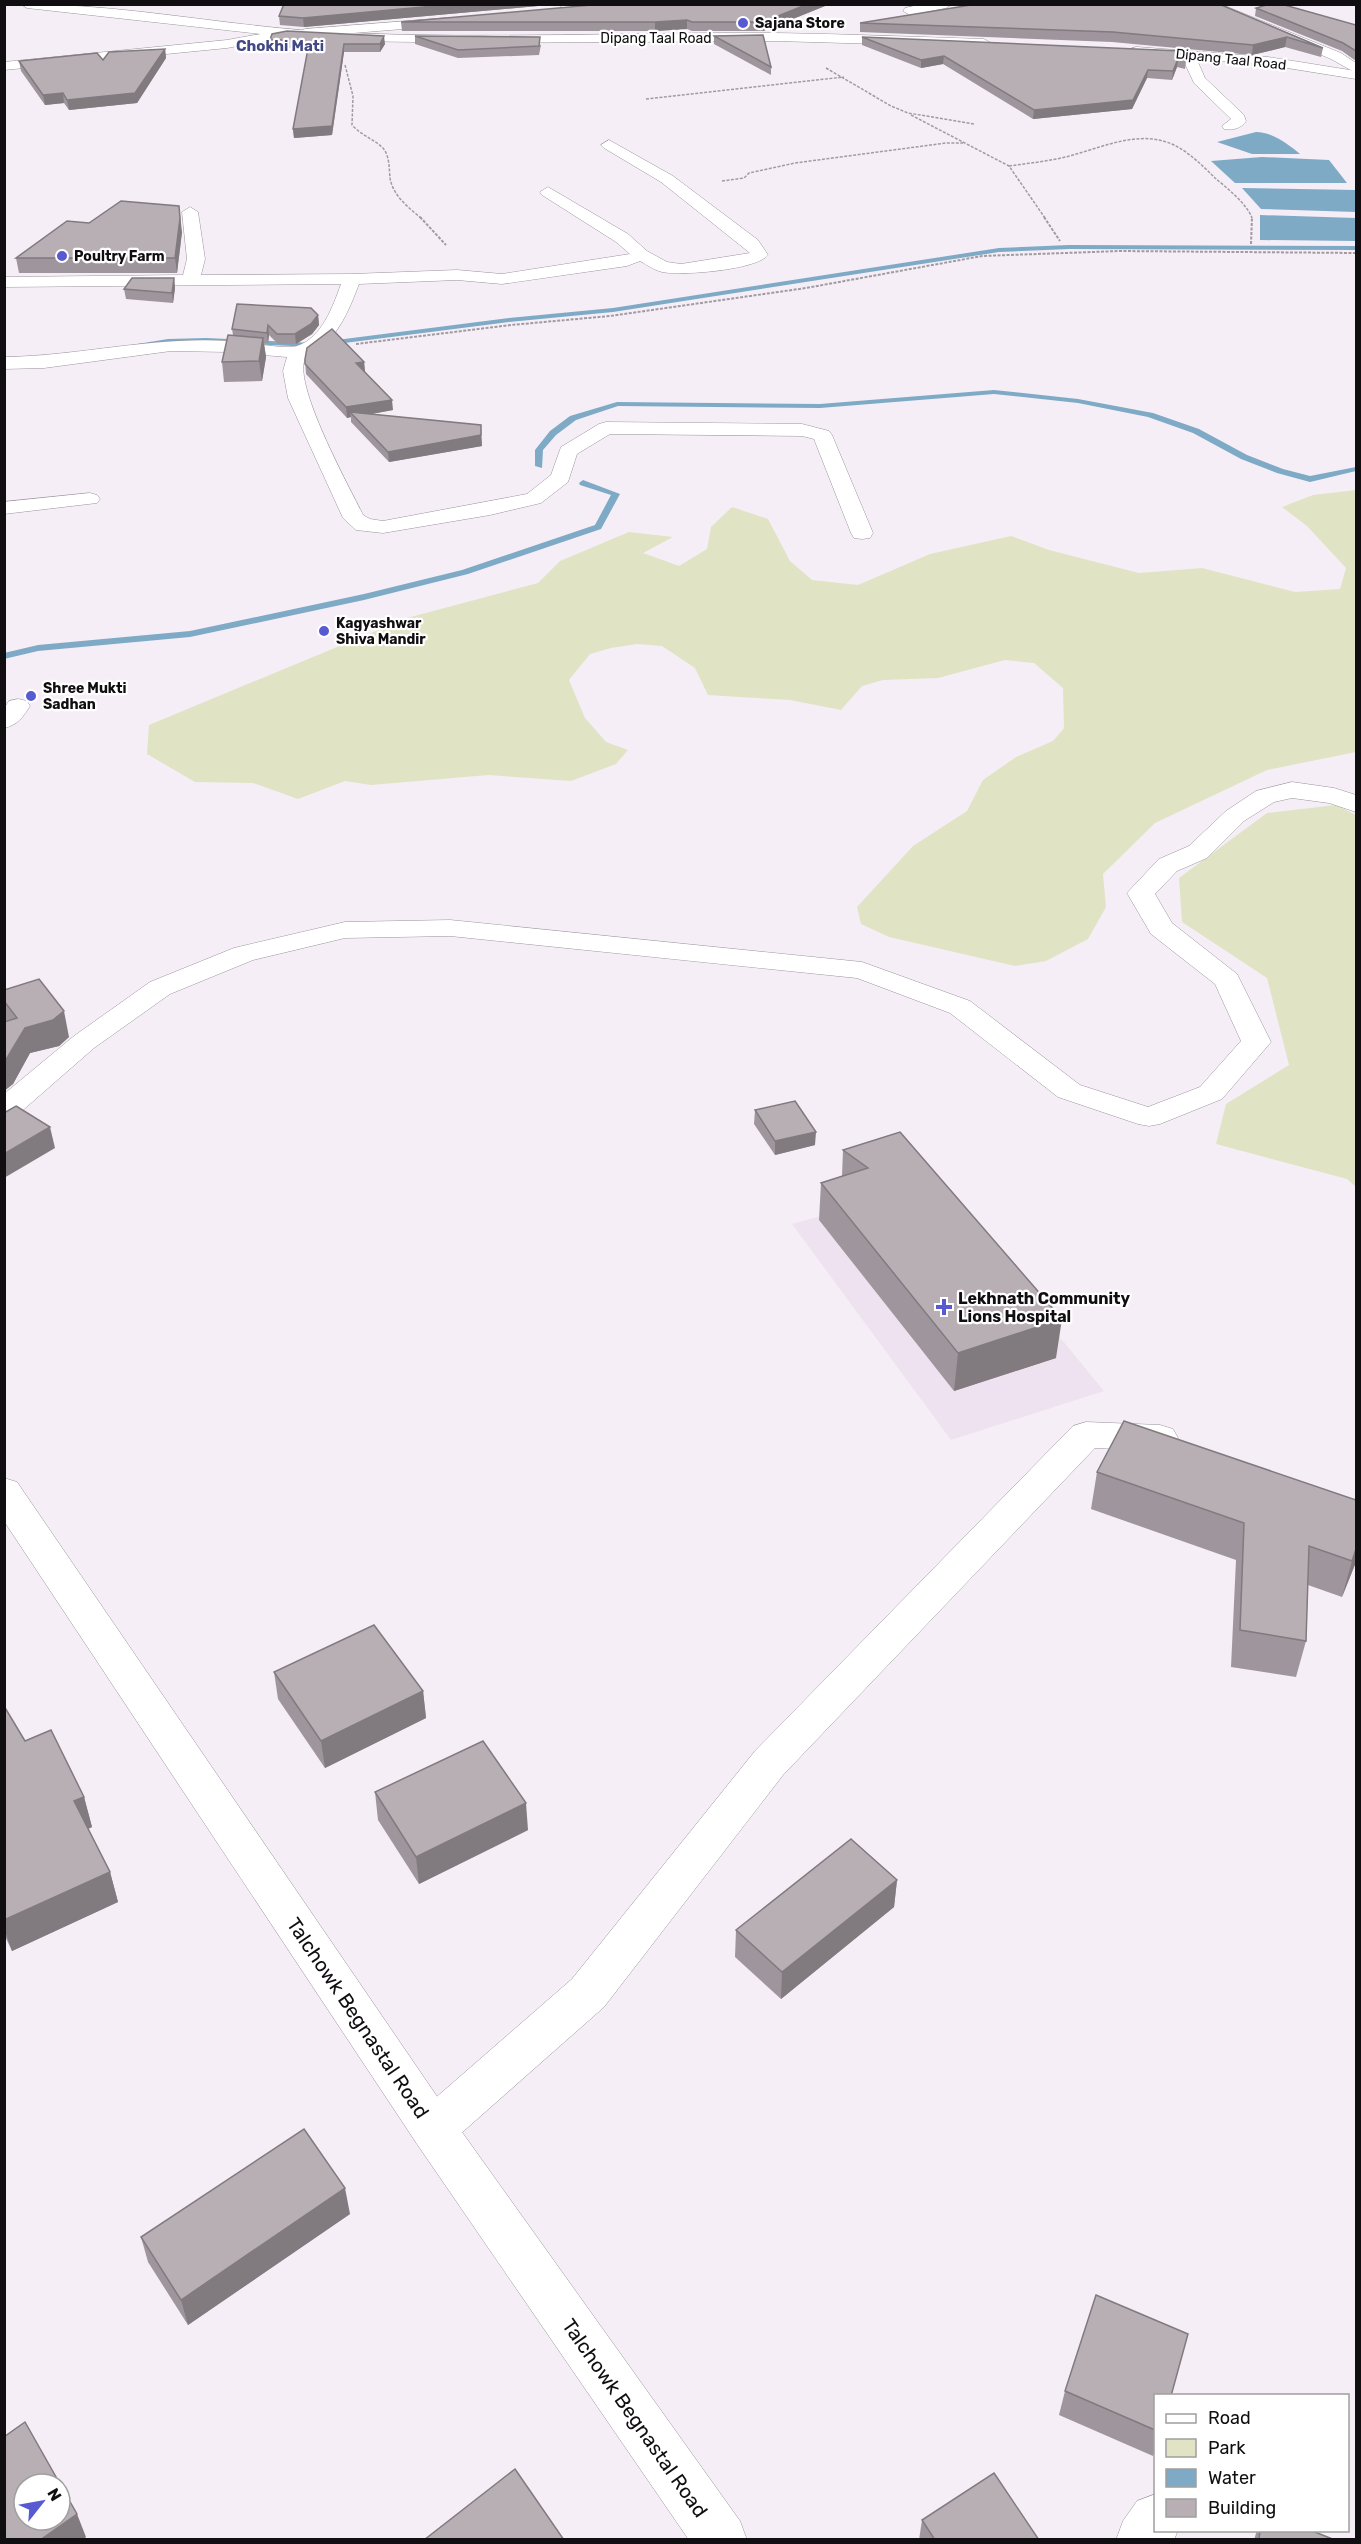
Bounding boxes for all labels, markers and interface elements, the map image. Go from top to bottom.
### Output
place label: Sajana Store [755,15,845,32]
marker: Sajana Store [736,16,750,30]
street label: Dipang Taal Road [600,30,712,47]
district label: Chokhi Mati [236,37,324,55]
street label: Dipang Taal Road [1175,45,1287,74]
place label: Poultry Farm [74,248,165,265]
marker: Poultry Farm [55,249,69,263]
place label: Kagyashwar Shiva Mandir [336,615,426,648]
marker: Kagyashwar Shiva Mandir [317,624,331,638]
place label: Shree Mukti Sadhan [43,680,127,713]
marker: Shree Mukti Sadhan [24,689,38,703]
place label: Lekhnath Community Lions Hospital [958,1289,1131,1326]
marker: Lekhnath Community Lions Hospital [935,1298,953,1316]
street label: Talchowk Begnastal Road [282,1913,434,2123]
street label: Talchowk Begnastal Road [557,2314,713,2522]
legend [1154,2394,1349,2532]
text: Road [1208,2407,1251,2429]
text: Park [1208,2437,1246,2459]
text: Water [1208,2467,1256,2489]
north arrow [12,2472,72,2532]
text: N [43,2485,66,2504]
text: Building [1208,2497,1276,2519]

